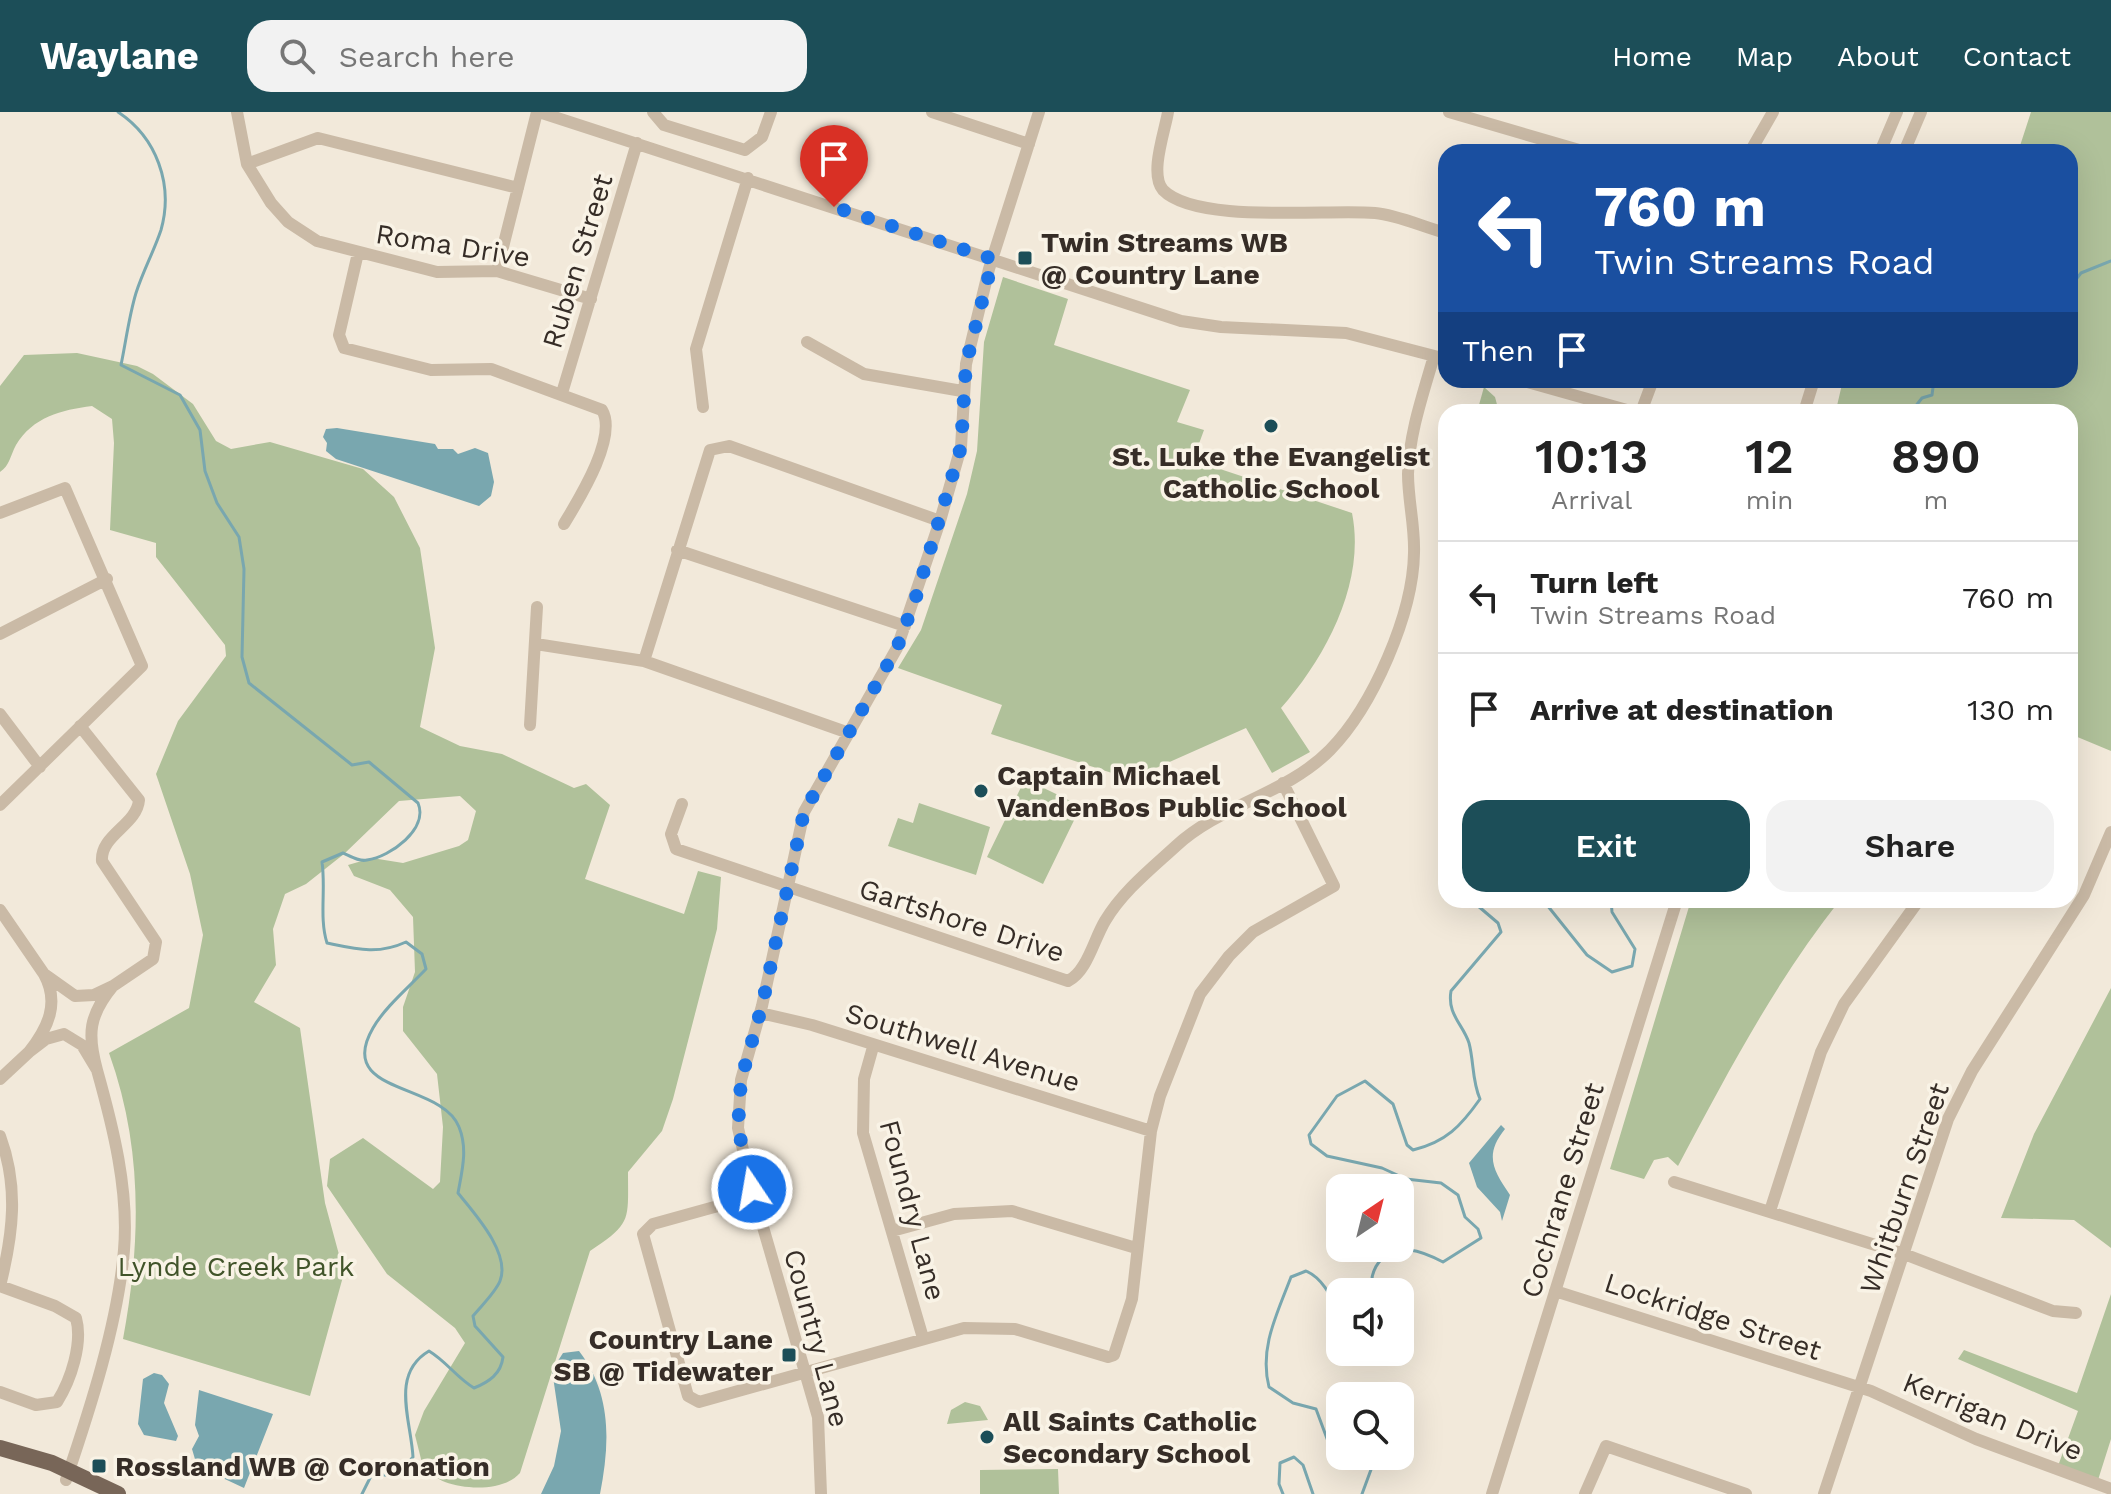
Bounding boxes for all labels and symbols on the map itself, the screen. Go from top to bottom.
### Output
pin [800,125,868,207]
street label: Ruben Street [535,170,620,352]
street label: Roma Drive [373,217,533,274]
place label: Twin Streams WB @ Country Lane [1041,226,1288,291]
marker: Twin Streams WB @ Country Lane [1016,249,1034,267]
marker: St. Luke the Evangelist Catholic School [1262,417,1280,435]
place label: St. Luke the Evangelist Catholic School [1112,440,1430,505]
place label: Captain Michael VandenBos Public School [997,759,1348,824]
marker: Captain Michael VandenBos Public School [972,782,990,800]
street label: Gartshore Drive [855,872,1069,969]
street label: Southwell Avenue [842,996,1084,1099]
street label: Cochrane Street [1514,1078,1611,1302]
street label: Whitburn Street [1853,1078,1956,1298]
street label: Foundry Lane [873,1116,952,1304]
position arrow [710,1147,794,1231]
north arrow [1326,1174,1414,1262]
street label: Country Lane [777,1245,856,1431]
park label: Lynde Creek Park [118,1250,355,1283]
street label: Lockridge Street [1600,1266,1826,1367]
place label: Country Lane SB @ Tidewater [554,1323,773,1388]
marker: Country Lane SB @ Tidewater [780,1346,798,1364]
street label: Kerrigan Drive [1898,1365,2087,1468]
place label: All Saints Catholic Secondary School [1003,1405,1257,1470]
marker: All Saints Catholic Secondary School [978,1428,996,1446]
place label: Rossland WB @ Coronation [115,1450,490,1483]
marker: Rossland WB @ Coronation [90,1457,108,1475]

